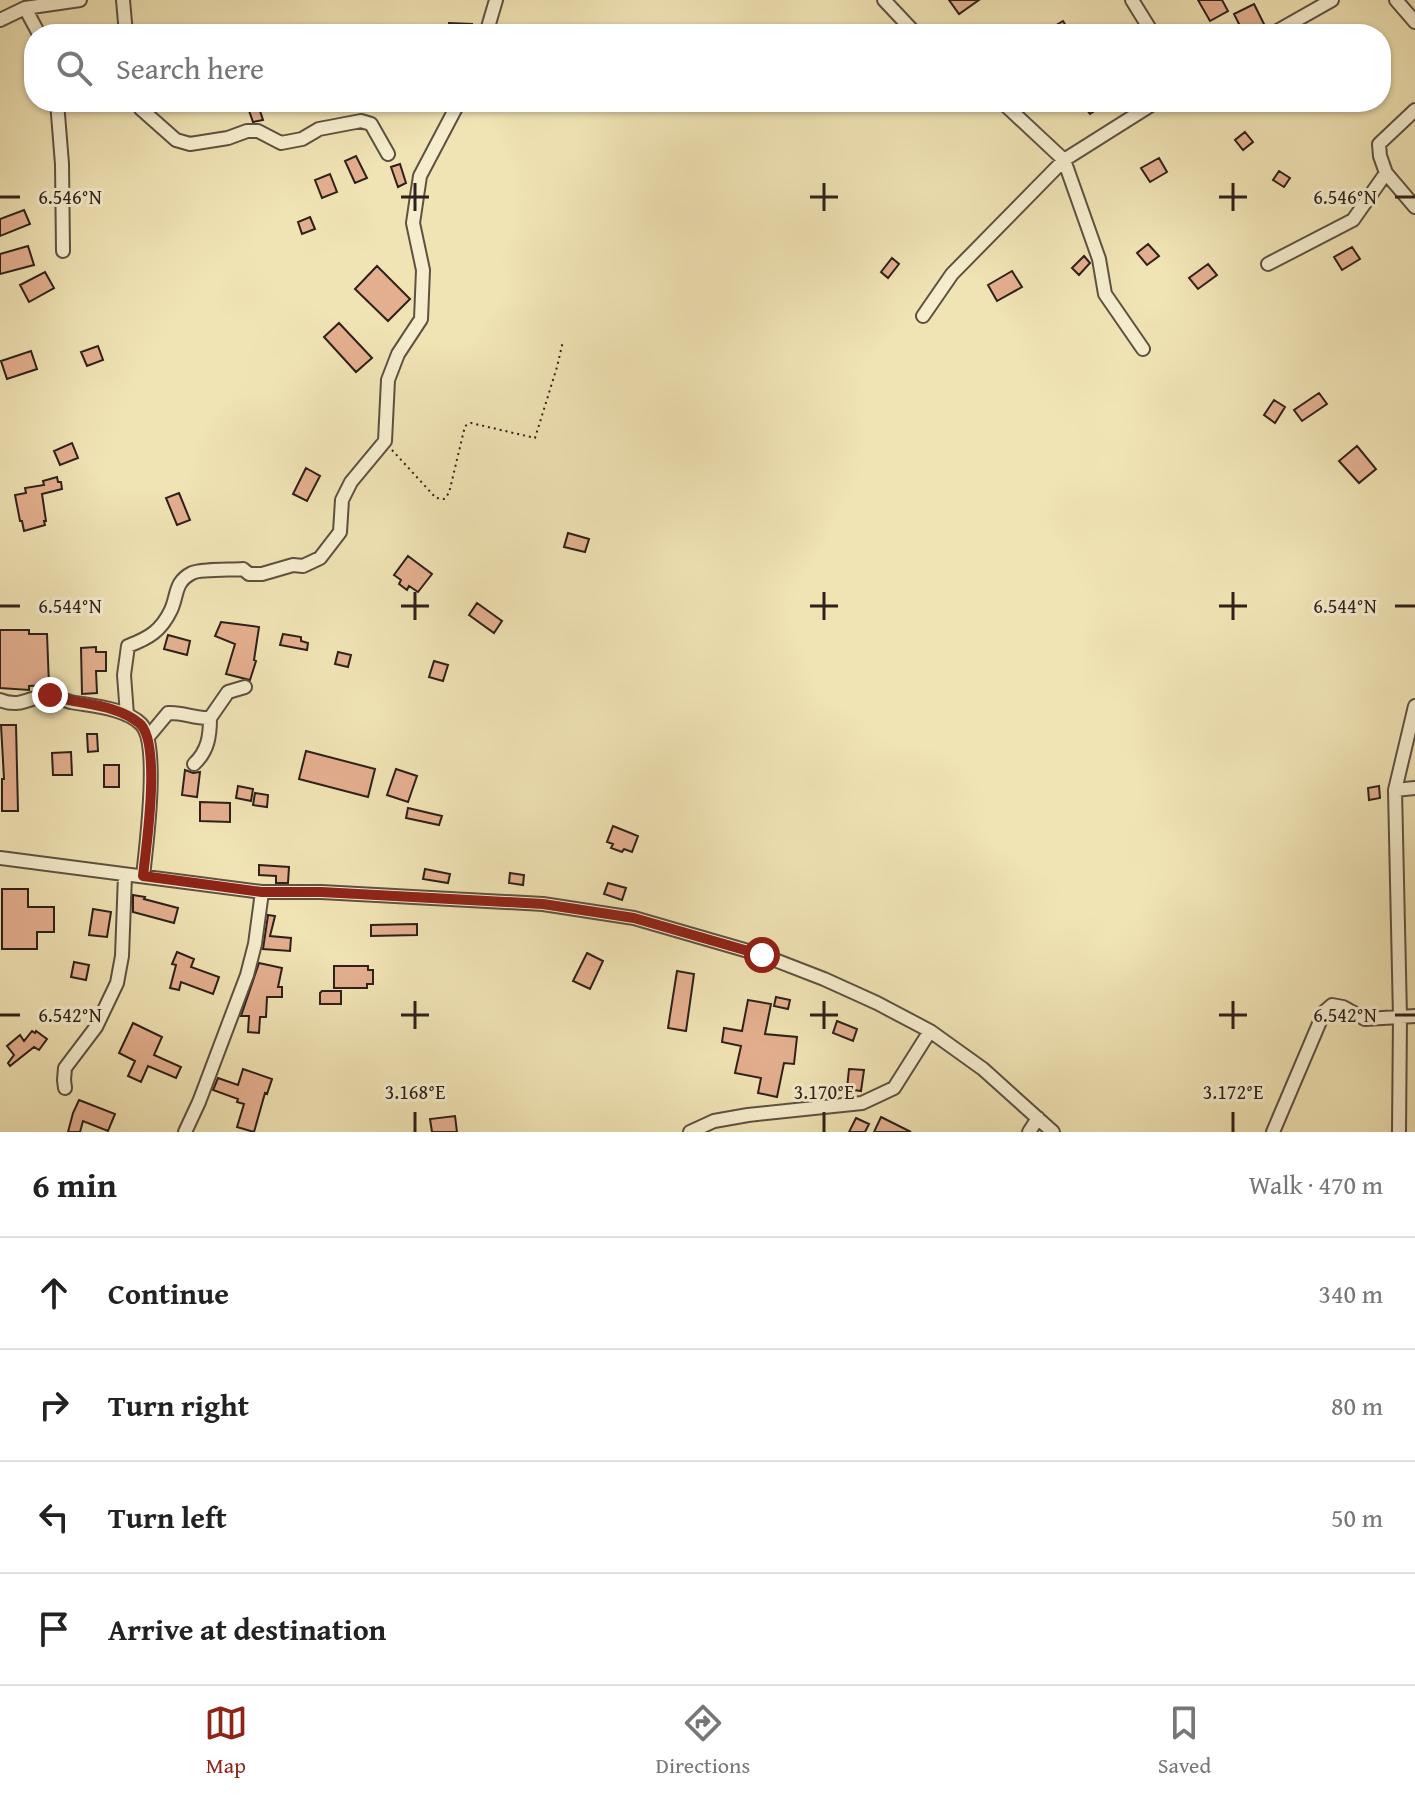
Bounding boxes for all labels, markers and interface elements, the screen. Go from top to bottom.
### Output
search box [24,24,1391,112]
icon: search [52,46,96,90]
text: Search here [116,46,264,90]
text: 6.546°N [38,182,102,211]
text: 6.546°N [1313,182,1377,211]
text: 6.544°N [38,591,102,620]
text: 6.544°N [1313,591,1377,620]
route end [32,677,68,713]
route start [744,937,780,973]
text: 6.542°N [38,1000,102,1029]
text: 6.542°N [1313,1000,1377,1029]
text: 3.168°E [385,1077,445,1106]
text: 3.170°E [794,1077,854,1106]
text: 3.172°E [1203,1077,1263,1106]
text: 6 min [32,1160,117,1209]
text: Walk · 470 m [1249,1165,1383,1204]
icon: ahead [32,1271,76,1315]
text: Continue [108,1271,229,1315]
text: 340 m [1318,1274,1383,1313]
icon: right [32,1383,76,1427]
text: Turn right [108,1383,249,1427]
text: 80 m [1331,1386,1383,1425]
icon: left [32,1495,76,1539]
text: Turn left [108,1495,227,1539]
text: 50 m [1331,1498,1383,1537]
icon: arrive [32,1607,76,1651]
text: Arrive at destination [108,1607,386,1651]
tab: Map [204,1701,248,1781]
tab: Directions [656,1701,750,1781]
tab: Saved [1158,1701,1211,1781]

